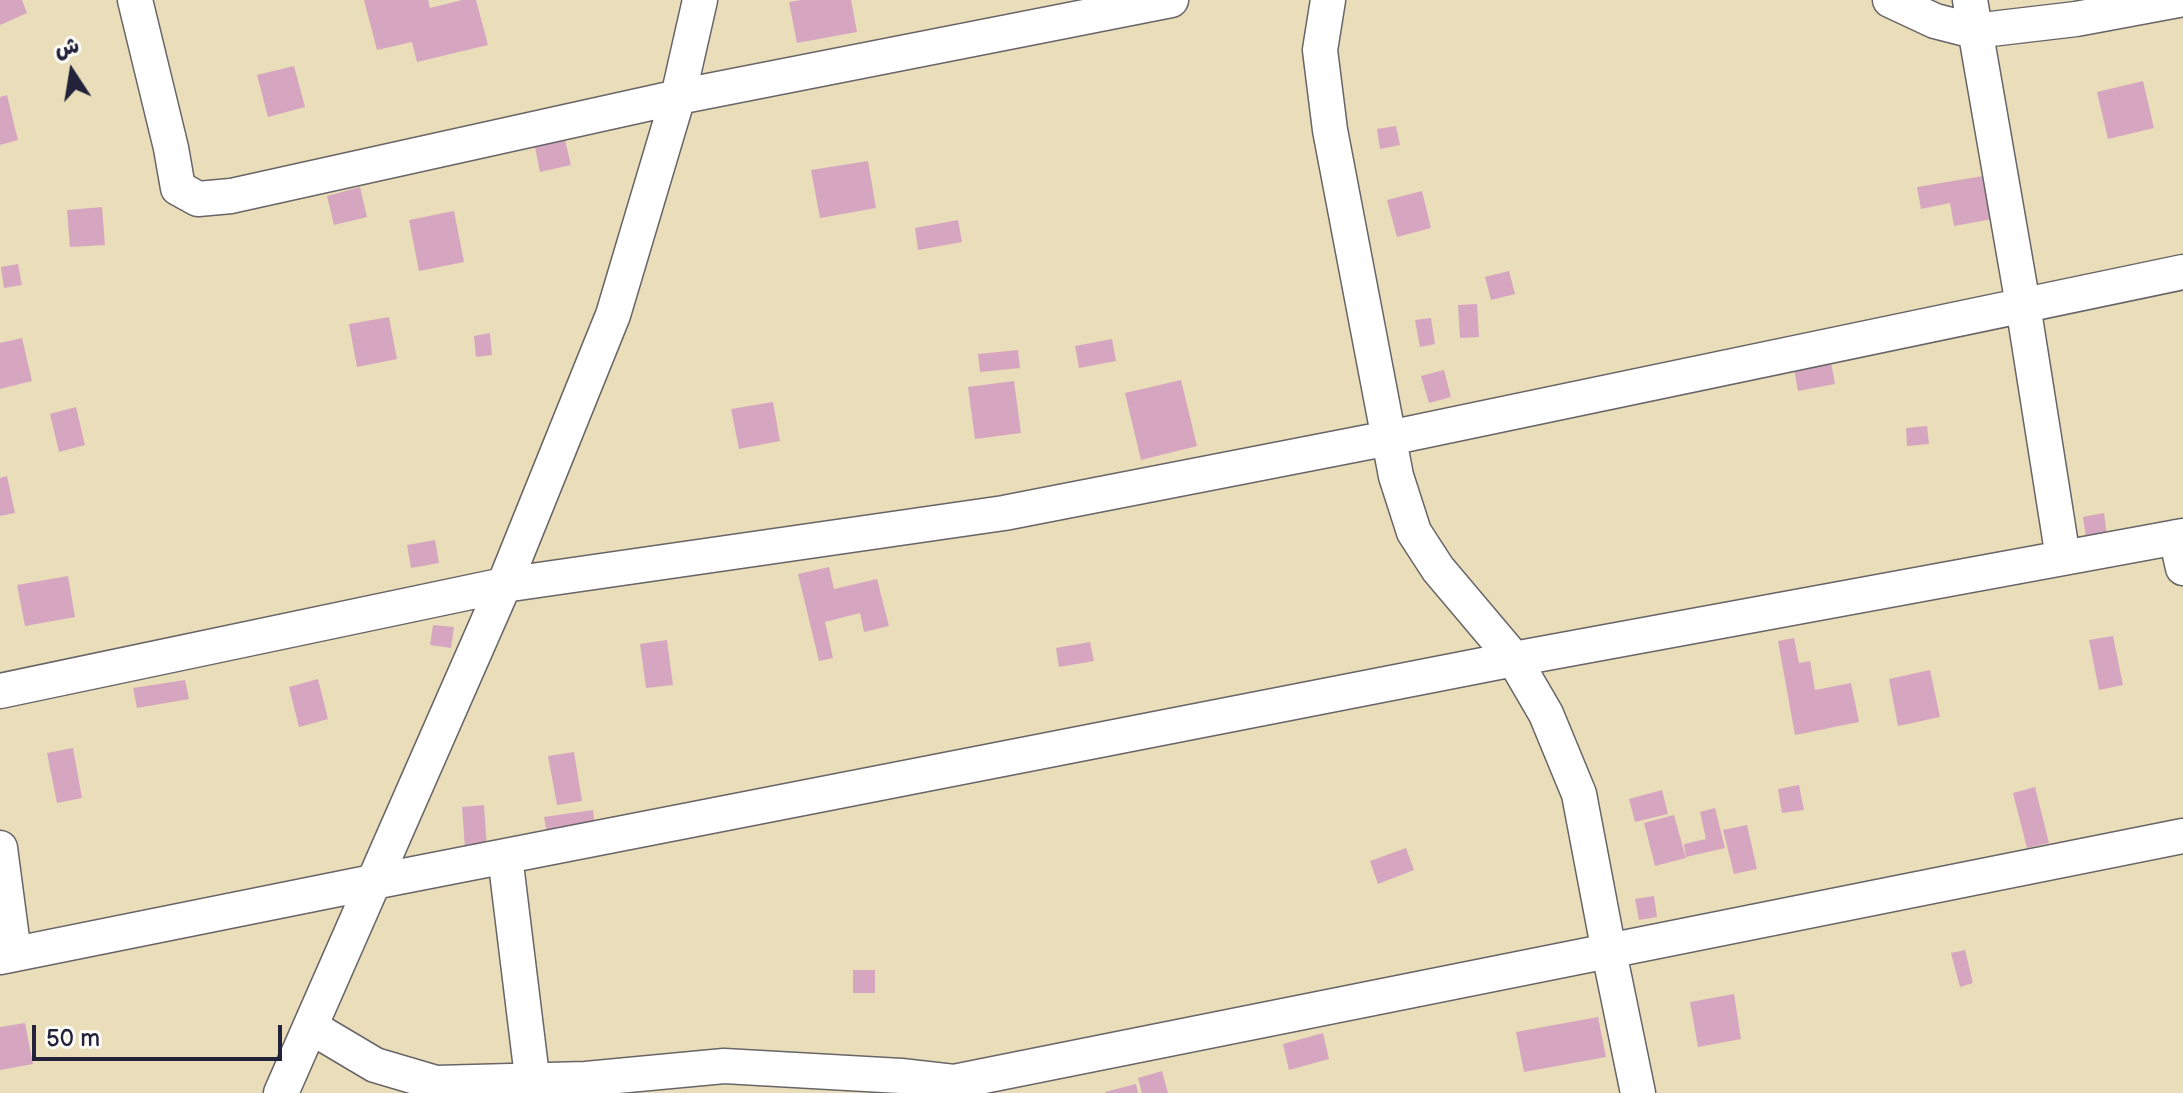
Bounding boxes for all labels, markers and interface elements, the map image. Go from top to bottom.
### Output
north arrow [32,32,112,112]
text: ش [52,32,82,64]
scale bar [36,1009,286,1059]
text: 50 m [46,1024,100,1053]

